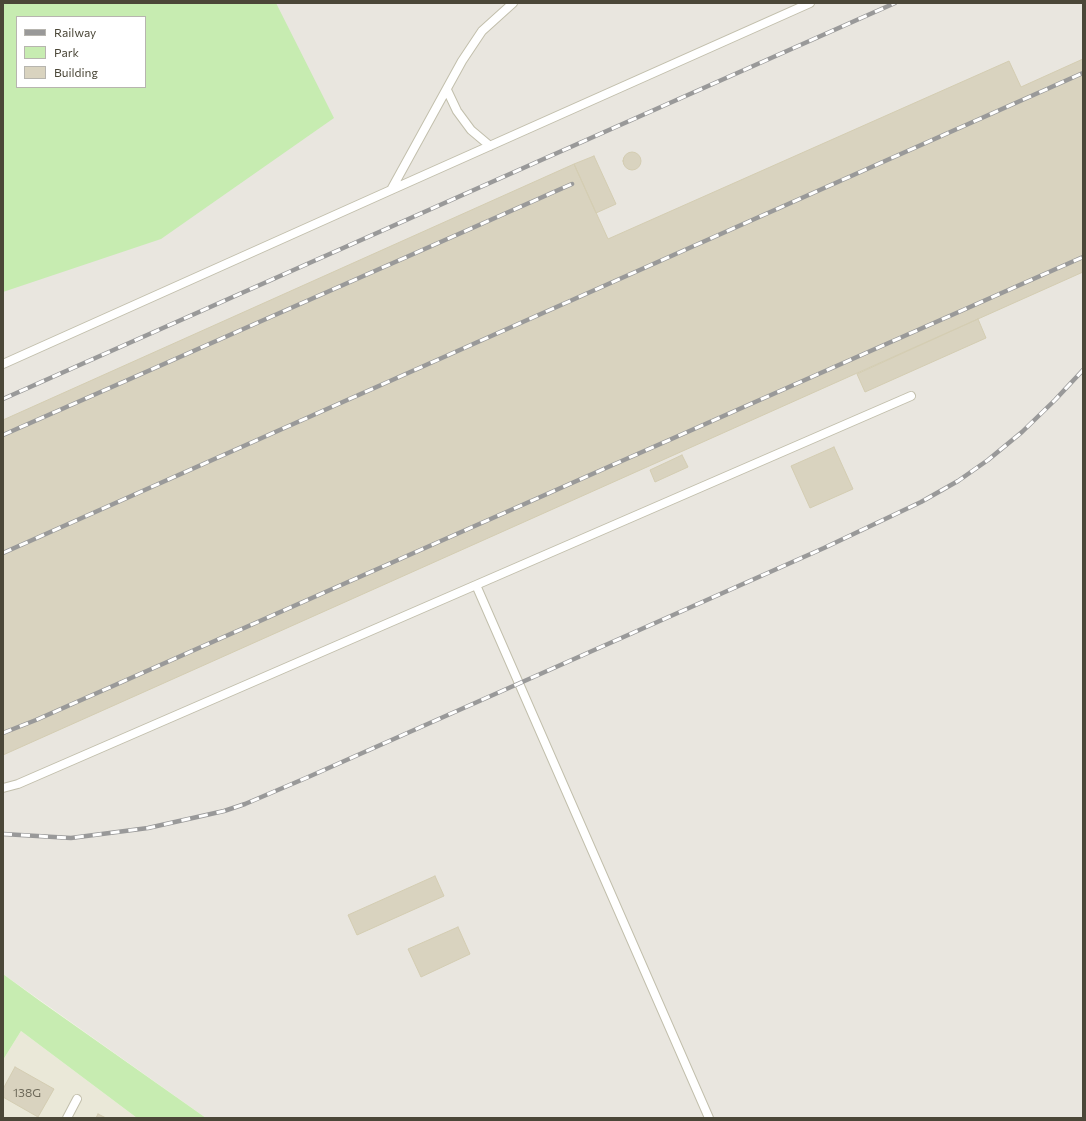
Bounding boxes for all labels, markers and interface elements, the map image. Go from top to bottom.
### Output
legend [16,16,146,88]
text: Railway [54,25,96,39]
text: Park [54,45,79,59]
text: Building [54,65,98,79]
house number: 138G [13,1086,41,1100]

